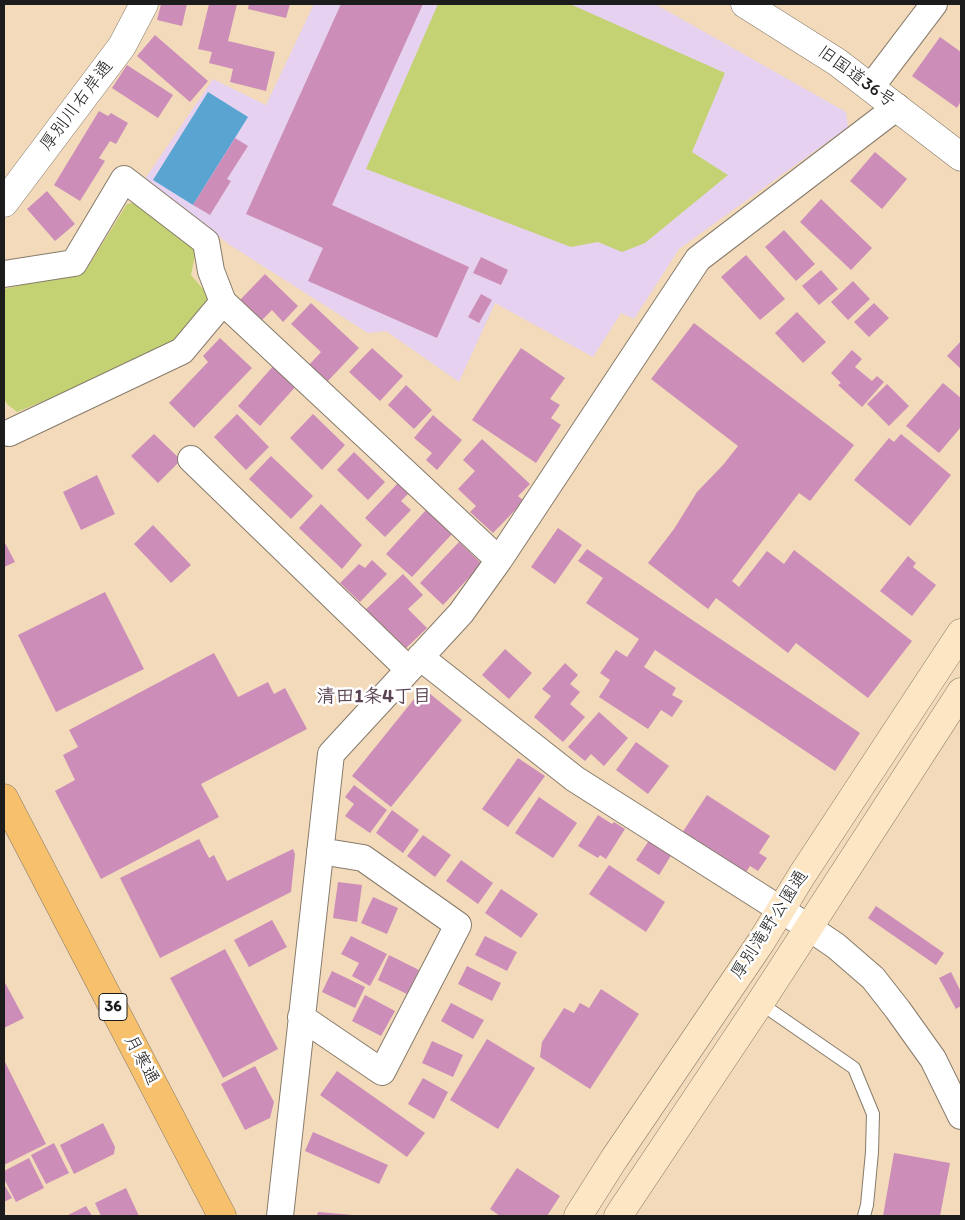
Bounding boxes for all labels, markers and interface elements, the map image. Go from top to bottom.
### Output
street label: 旧国道36号 [813,41,899,113]
street label: 厚別川右岸通 [36,56,118,156]
district label: 清田1条4丁目 [316,686,432,708]
street label: 厚別滝野公園通 [727,866,813,984]
road number: 36 [99,994,127,1020]
street label: 月寒通 [119,1031,163,1089]

